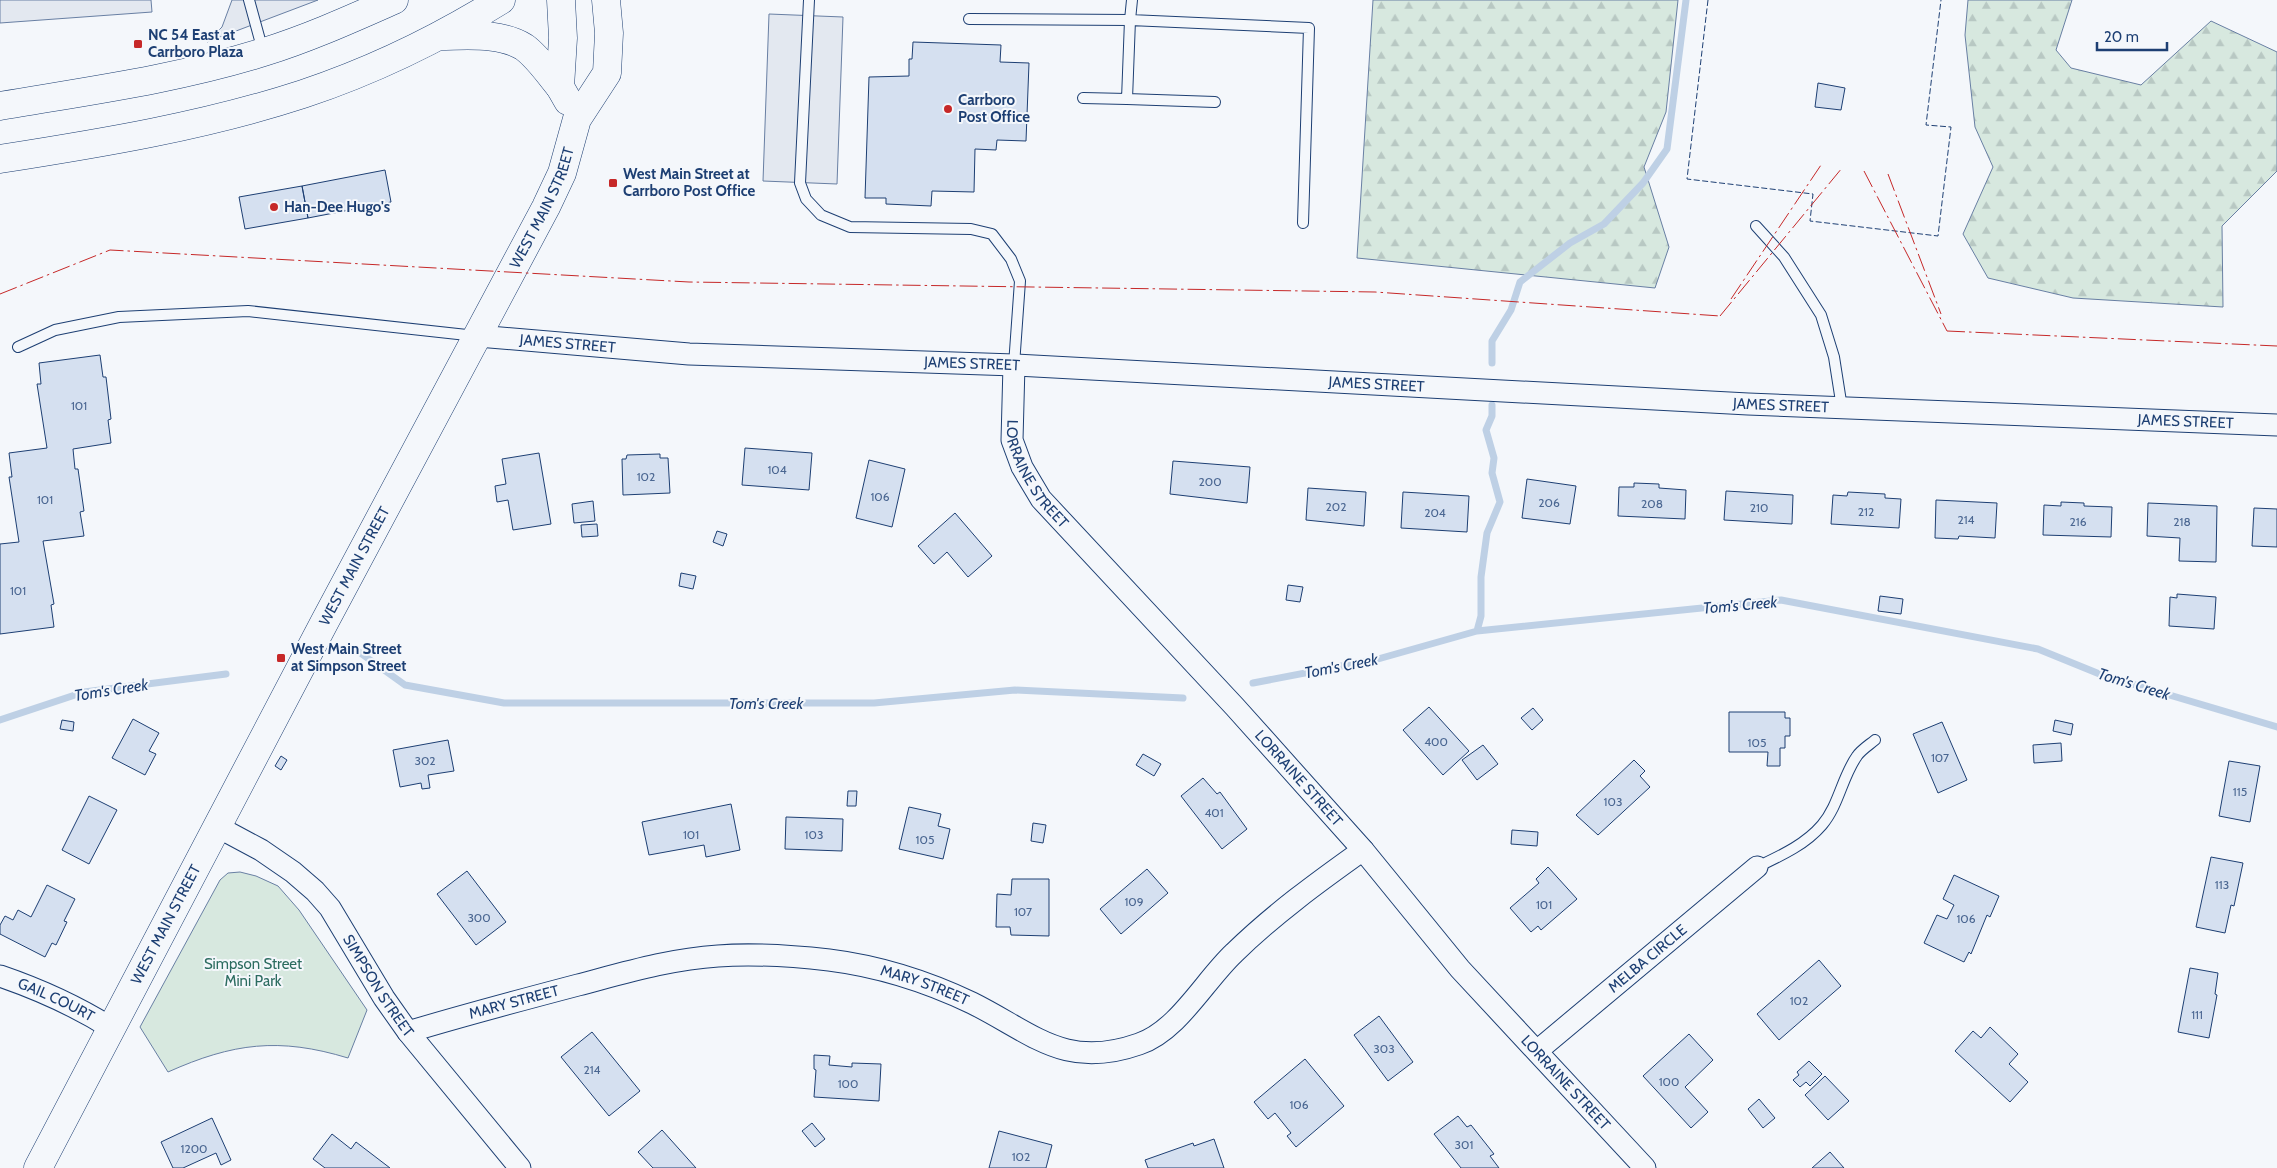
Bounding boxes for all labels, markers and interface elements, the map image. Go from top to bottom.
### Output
scale bar [2097,20,2167,52]
place label: NC 54 East at Carrboro Plaza [148,26,244,61]
text: 20 m [2104,28,2139,46]
marker: NC 54 East at Carrboro Plaza [132,38,144,50]
place label: Carrboro Post Office [958,91,1030,126]
marker: Carrboro Post Office [942,103,954,115]
street label: WEST MAIN STREET [506,145,578,271]
place label: West Main Street at Carrboro Post Office [623,165,756,200]
marker: West Main Street at Carrboro Post Office [607,177,619,189]
place label: Han-Dee Hugo's [284,198,390,216]
marker: Han-Dee Hugo's [268,201,280,213]
street label: JAMES STREET [518,331,616,357]
street label: JAMES STREET [923,353,1021,374]
street label: JAMES STREET [1327,373,1425,396]
street label: JAMES STREET [1732,394,1829,416]
house number: 101 [71,398,87,413]
street label: JAMES STREET [2136,410,2234,432]
street label: LORRAINE STREET [1003,419,1072,532]
house number: 104 [767,462,787,477]
house number: 102 [637,469,655,484]
house number: 200 [1198,474,1222,489]
house number: 106 [870,489,890,504]
house number: 101 [37,492,53,507]
house number: 206 [1538,495,1560,510]
house number: 208 [1641,496,1663,511]
house number: 202 [1326,499,1346,514]
house number: 210 [1750,500,1768,515]
street label: WEST MAIN STREET [315,503,393,629]
house number: 212 [1858,504,1874,519]
house number: 204 [1424,505,1446,520]
house number: 214 [1957,512,1975,527]
house number: 216 [2069,514,2087,529]
house number: 218 [2173,514,2191,529]
house number: 101 [10,583,26,598]
water label: Tom's Creek [1702,592,1779,618]
place label: West Main Street at Simpson Street [291,640,406,675]
water label: Tom's Creek [1303,649,1381,682]
marker: West Main Street at Simpson Street [275,652,287,664]
water label: Tom's Creek [2096,664,2174,704]
water label: Tom's Creek [73,675,150,705]
water label: Tom's Creek [729,694,804,713]
street label: LORRAINE STREET [1251,727,1346,830]
house number: 400 [1424,734,1448,749]
house number: 105 [1748,735,1766,750]
house number: 107 [1931,750,1949,765]
house number: 302 [414,753,436,768]
house number: 115 [2233,784,2247,799]
house number: 103 [1604,794,1622,809]
house number: 401 [1204,805,1224,820]
house number: 101 [683,827,699,842]
house number: 103 [805,827,823,842]
house number: 105 [916,832,934,847]
street label: WEST MAIN STREET [127,862,204,987]
house number: 113 [2215,877,2229,892]
house number: 109 [1124,894,1144,909]
house number: 101 [1536,897,1552,912]
house number: 107 [1014,904,1032,919]
house number: 300 [467,910,491,925]
house number: 106 [1956,911,1976,926]
street label: MELBA CIRCLE [1605,921,1690,997]
street label: SIMPSON STREET [339,931,418,1041]
park label: Simpson Street Mini Park [204,955,302,990]
street label: MARY STREET [879,961,972,1009]
street label: GAIL COURT [15,974,98,1025]
street label: MARY STREET [467,981,561,1023]
house number: 102 [1790,993,1808,1008]
house number: 111 [2191,1007,2203,1022]
street label: LORRAINE STREET [1517,1032,1614,1134]
house number: 303 [1373,1041,1395,1056]
house number: 214 [583,1062,601,1077]
house number: 100 [1659,1074,1679,1089]
house number: 100 [838,1076,858,1091]
house number: 106 [1289,1097,1309,1112]
house number: 301 [1455,1137,1473,1152]
house number: 1200 [181,1141,207,1156]
house number: 102 [1012,1149,1030,1164]

